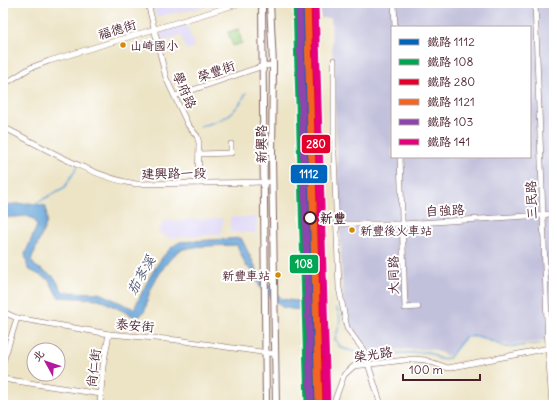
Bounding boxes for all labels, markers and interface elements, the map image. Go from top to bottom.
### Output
street label: 福德街 [96,16,138,43]
legend [391,26,531,158]
text: 鐵路 1112 [427,34,475,49]
place label: 山崎國小 [130,38,178,53]
marker: 山崎國小 [118,40,128,50]
text: 鐵路 108 [427,54,474,69]
street label: 榮豐街 [195,57,237,86]
street label: 學府路 [169,69,200,111]
text: 鐵路 280 [427,74,475,89]
text: 鐵路 1121 [427,94,475,109]
text: 鐵路 103 [427,114,474,129]
street label: 新興路 [253,124,270,164]
line badge: 280 [301,134,331,154]
text: 鐵路 141 [427,134,470,149]
text: 280 [306,137,326,151]
street label: 建興路一段 [141,164,207,183]
line badge: 1112 [290,164,328,184]
text: 1112 [299,167,319,181]
street label: 三民路 [522,180,541,220]
street label: 自強路 [425,201,465,220]
place label: 新豐 [320,210,346,227]
marker: 新豐 [303,211,317,225]
place label: 新豐後火車站 [360,223,432,238]
marker: 新豐後火車站 [347,225,357,235]
water label: 茄苳溪 [123,251,160,298]
line badge: 108 [289,254,319,274]
street label: 大同路 [385,255,402,295]
text: 108 [295,257,313,271]
place label: 新豐車站 [222,268,270,283]
marker: 新豐車站 [273,270,283,280]
street label: 泰安街 [115,315,155,336]
north arrow [26,342,66,382]
street label: 榮光路 [352,343,394,366]
text: 北 [29,347,47,364]
street label: 尚仁街 [83,348,104,388]
scale bar [403,356,480,382]
text: 100 m [409,362,443,377]

